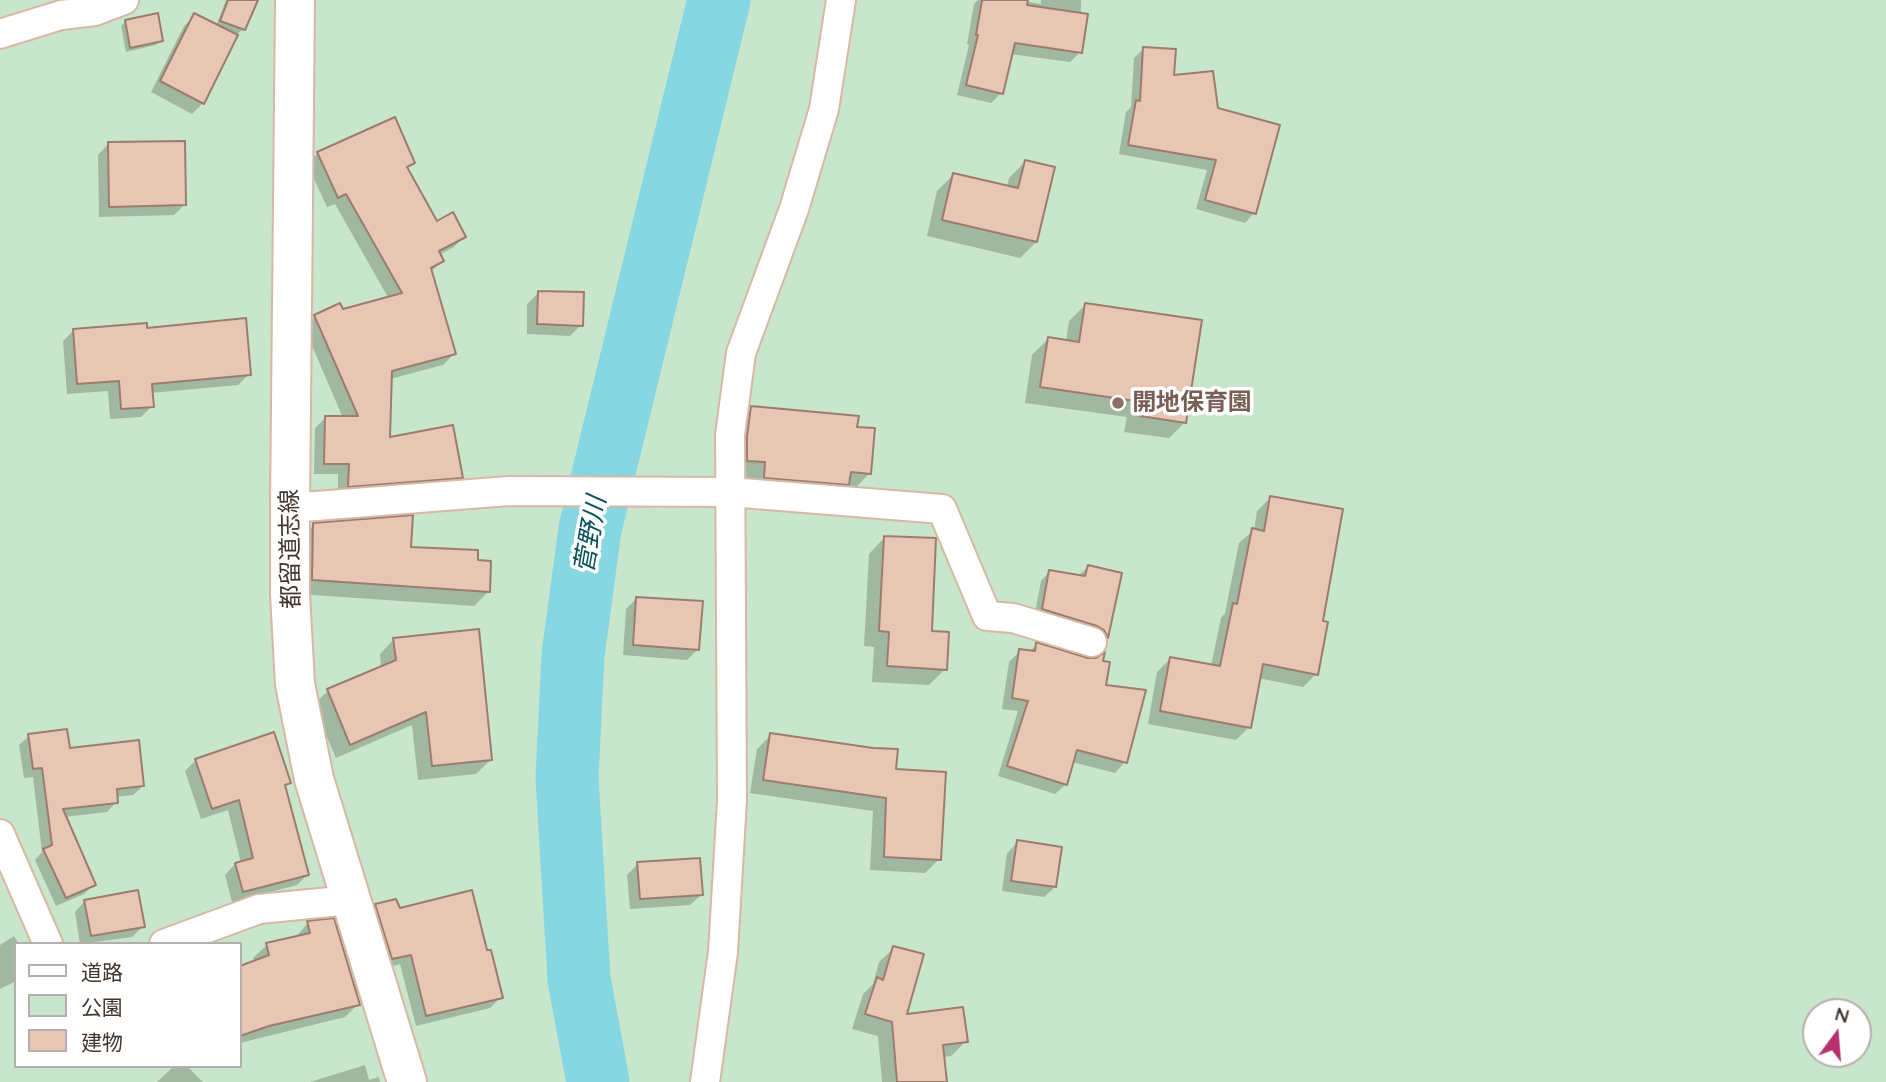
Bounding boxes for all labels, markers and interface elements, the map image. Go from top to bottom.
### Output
place label: 開地保育園 [1132,389,1252,417]
marker: 開地保育園 [1110,395,1126,411]
street label: 都留道志線 [276,489,306,609]
water label: 菅野川 [569,494,613,576]
legend [14,942,242,1068]
text: 道路 [81,959,123,985]
text: 公園 [81,994,123,1020]
north arrow [1802,998,1872,1068]
text: N [1832,1001,1852,1028]
text: 建物 [81,1029,123,1055]

